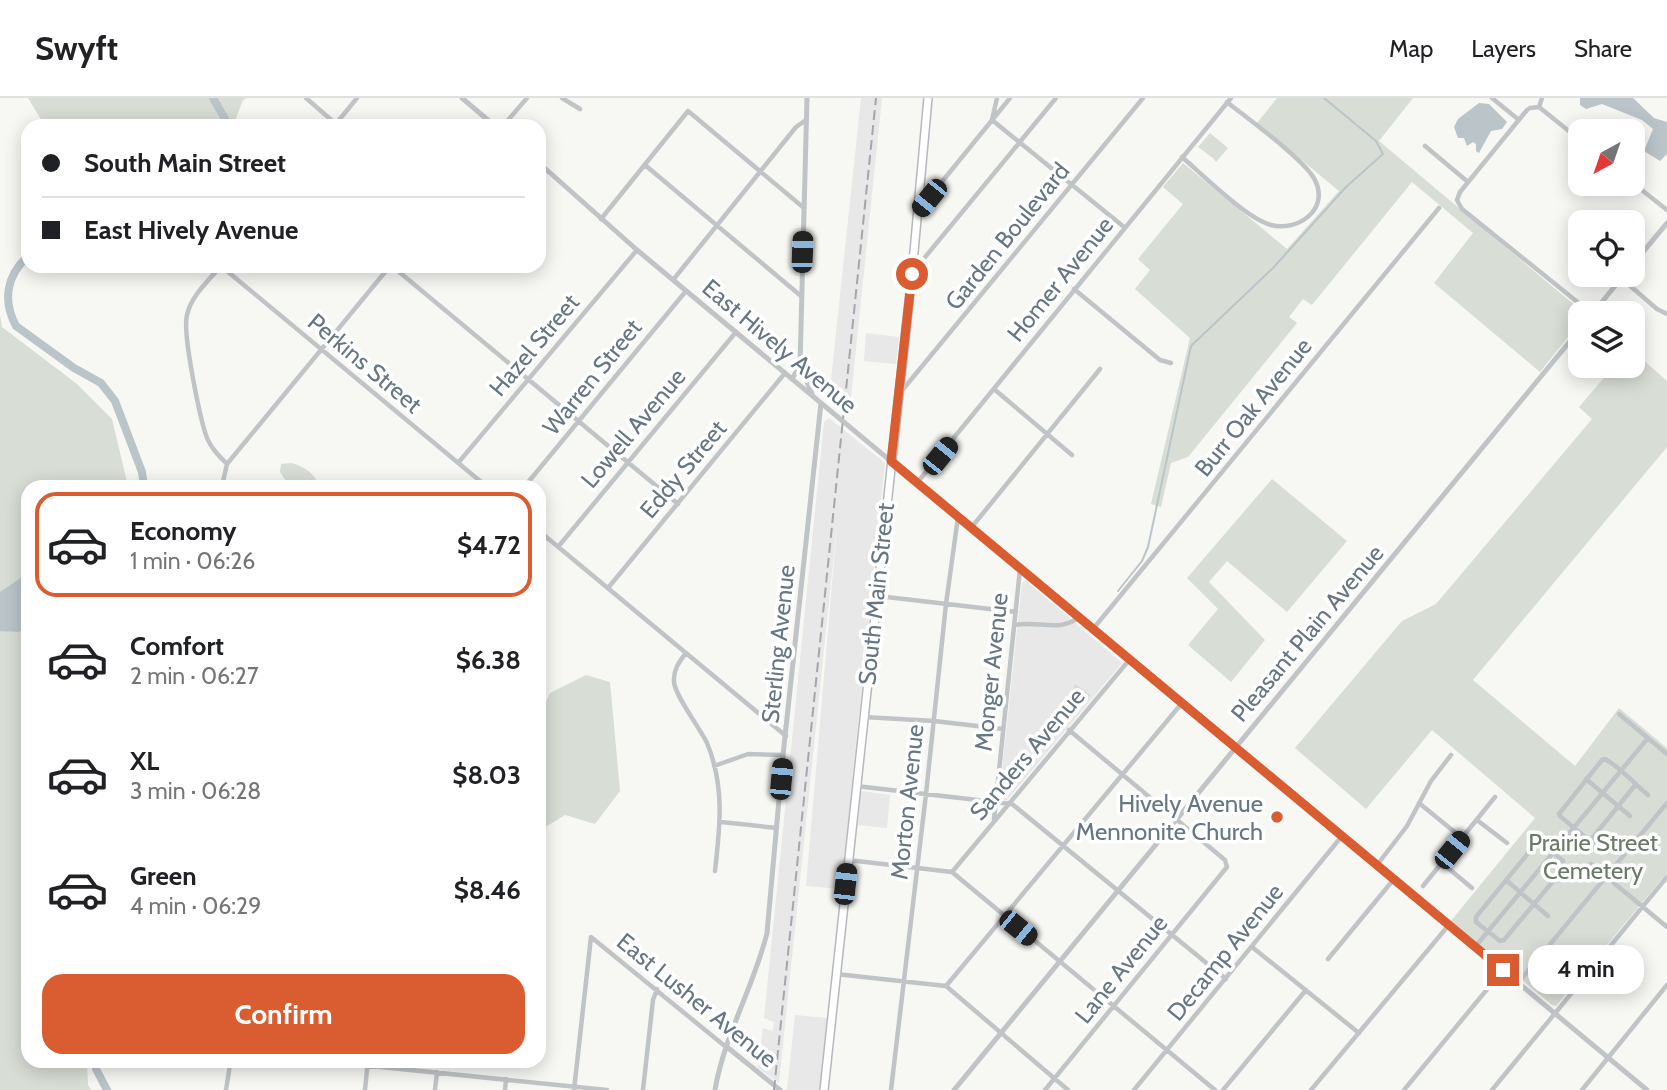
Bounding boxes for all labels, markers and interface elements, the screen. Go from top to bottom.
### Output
text: Swyft [35,28,118,68]
text: Map [1389,34,1433,63]
text: Layers [1471,34,1536,63]
text: Share [1574,34,1632,63]
north arrow [1568,119,1645,196]
map controls [1568,119,1645,378]
text: South Main Street [84,147,286,179]
street label: Garden Boulevard [939,157,1075,315]
car [908,175,951,221]
button: locate [1568,210,1645,287]
street label: Homer Avenue [1001,211,1119,347]
text: East Hively Avenue [84,214,298,246]
car [791,231,814,273]
route start [896,258,928,290]
street label: East Hively Avenue [697,273,863,419]
street label: Hazel Street [483,288,585,402]
button: layers [1568,301,1645,378]
street label: Perkins Street [302,307,428,419]
street label: Warren Street [536,313,648,441]
street label: Burr Oak Avenue [1188,332,1318,482]
street label: Lowell Avenue [575,362,691,494]
street label: Eddy Street [634,414,732,524]
car [919,433,962,479]
street label: South Main Street [852,502,900,686]
icon: car [46,513,109,576]
text: Economy [130,515,236,547]
text: $4.72 [457,529,521,561]
street label: Pleasant Plain Avenue [1225,539,1389,727]
text: 1 min · 06:26 [130,547,255,575]
street label: Sterling Avenue [755,563,801,725]
street label: Monger Avenue [968,591,1014,753]
icon: car [46,628,109,691]
text: Comfort [130,630,224,662]
text: $6.38 [456,644,521,676]
text: 2 min · 06:27 [130,662,258,690]
street label: Sanders Avenue [963,682,1091,826]
street label: Morton Avenue [884,723,930,881]
icon: car [46,743,109,806]
text: XL [130,745,159,777]
car [769,757,794,801]
text: $8.03 [452,759,521,791]
text: 3 min · 06:28 [130,777,261,805]
place label: Hively Avenue Mennonite Church [1076,789,1263,846]
marker: Hively Avenue Mennonite Church [1269,809,1285,825]
car [1431,827,1474,873]
park label: Prairie Street Cemetery [1528,828,1658,885]
icon: car [46,858,109,921]
text: Green [130,860,197,892]
car [833,862,858,906]
text: $8.46 [454,874,521,906]
street label: Decamp Avenue [1161,878,1289,1026]
text: 4 min · 06:29 [130,892,261,920]
car [996,907,1041,949]
street label: Lane Avenue [1069,909,1173,1029]
street label: East Lusher Avenue [611,927,783,1073]
callout: 4 min [1528,946,1643,994]
route end [1487,954,1519,986]
text: 4 min [1557,955,1615,983]
button: Confirm [42,974,525,1054]

